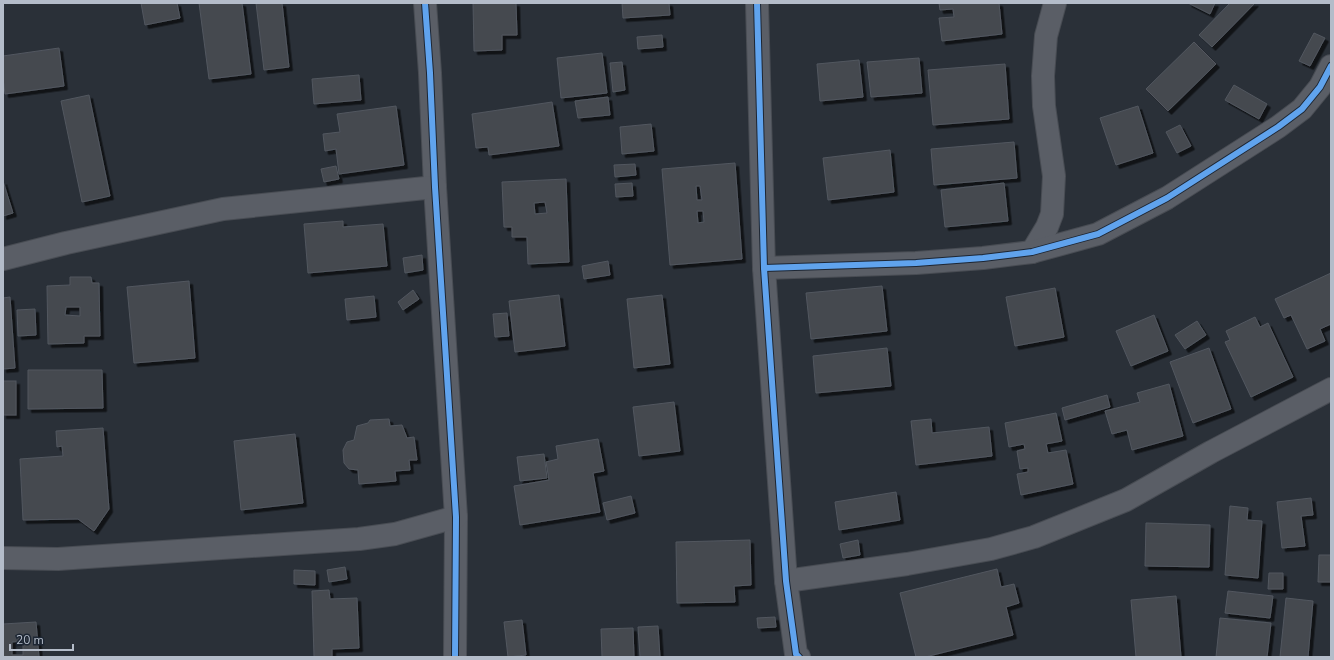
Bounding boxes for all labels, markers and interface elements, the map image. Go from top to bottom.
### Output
scale bar [10,626,73,652]
text: 20 m [16,632,44,648]

